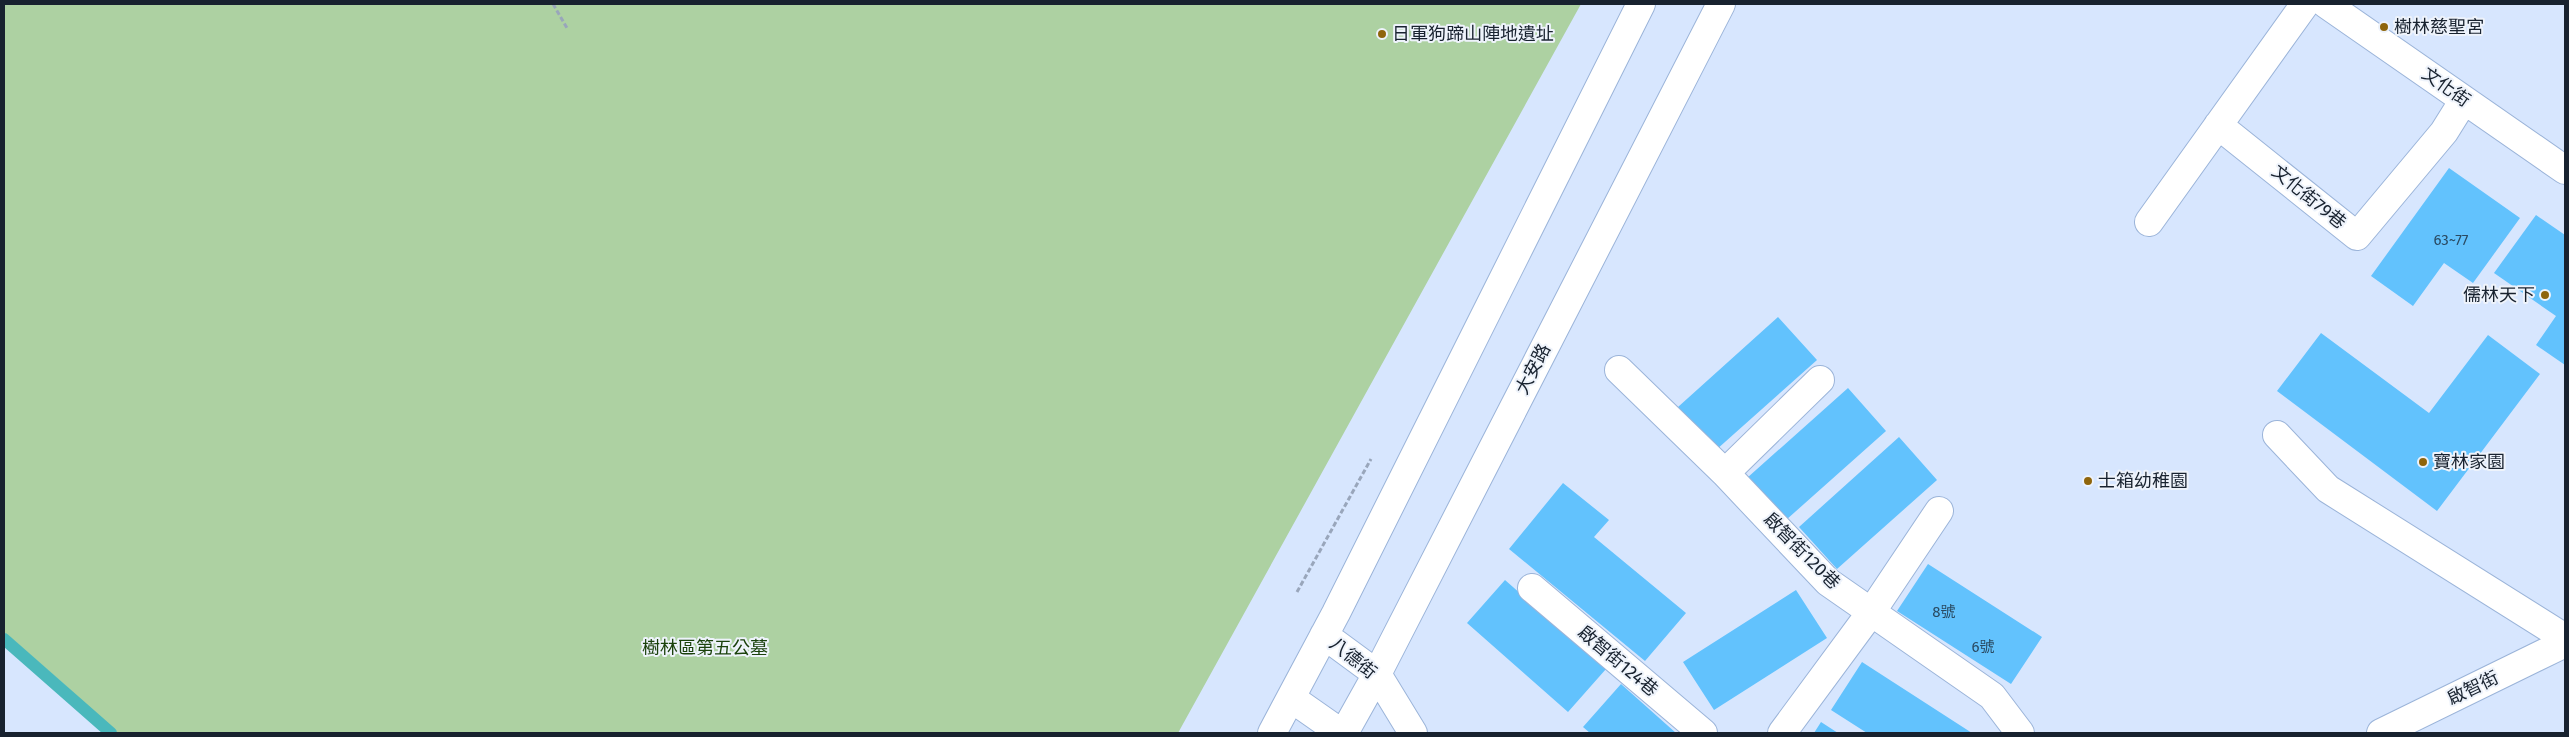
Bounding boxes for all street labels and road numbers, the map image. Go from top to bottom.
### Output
street label: 文化街 [2418,63,2474,111]
street label: 文化街79巷 [2267,160,2351,234]
street label: 大安路 [1511,340,1555,398]
street label: 啟智街120巷 [1759,508,1845,594]
street label: 啟智街124巷 [1573,621,1663,701]
street label: 八德街 [1325,632,1381,684]
street label: 啟智街 [2444,666,2502,710]

